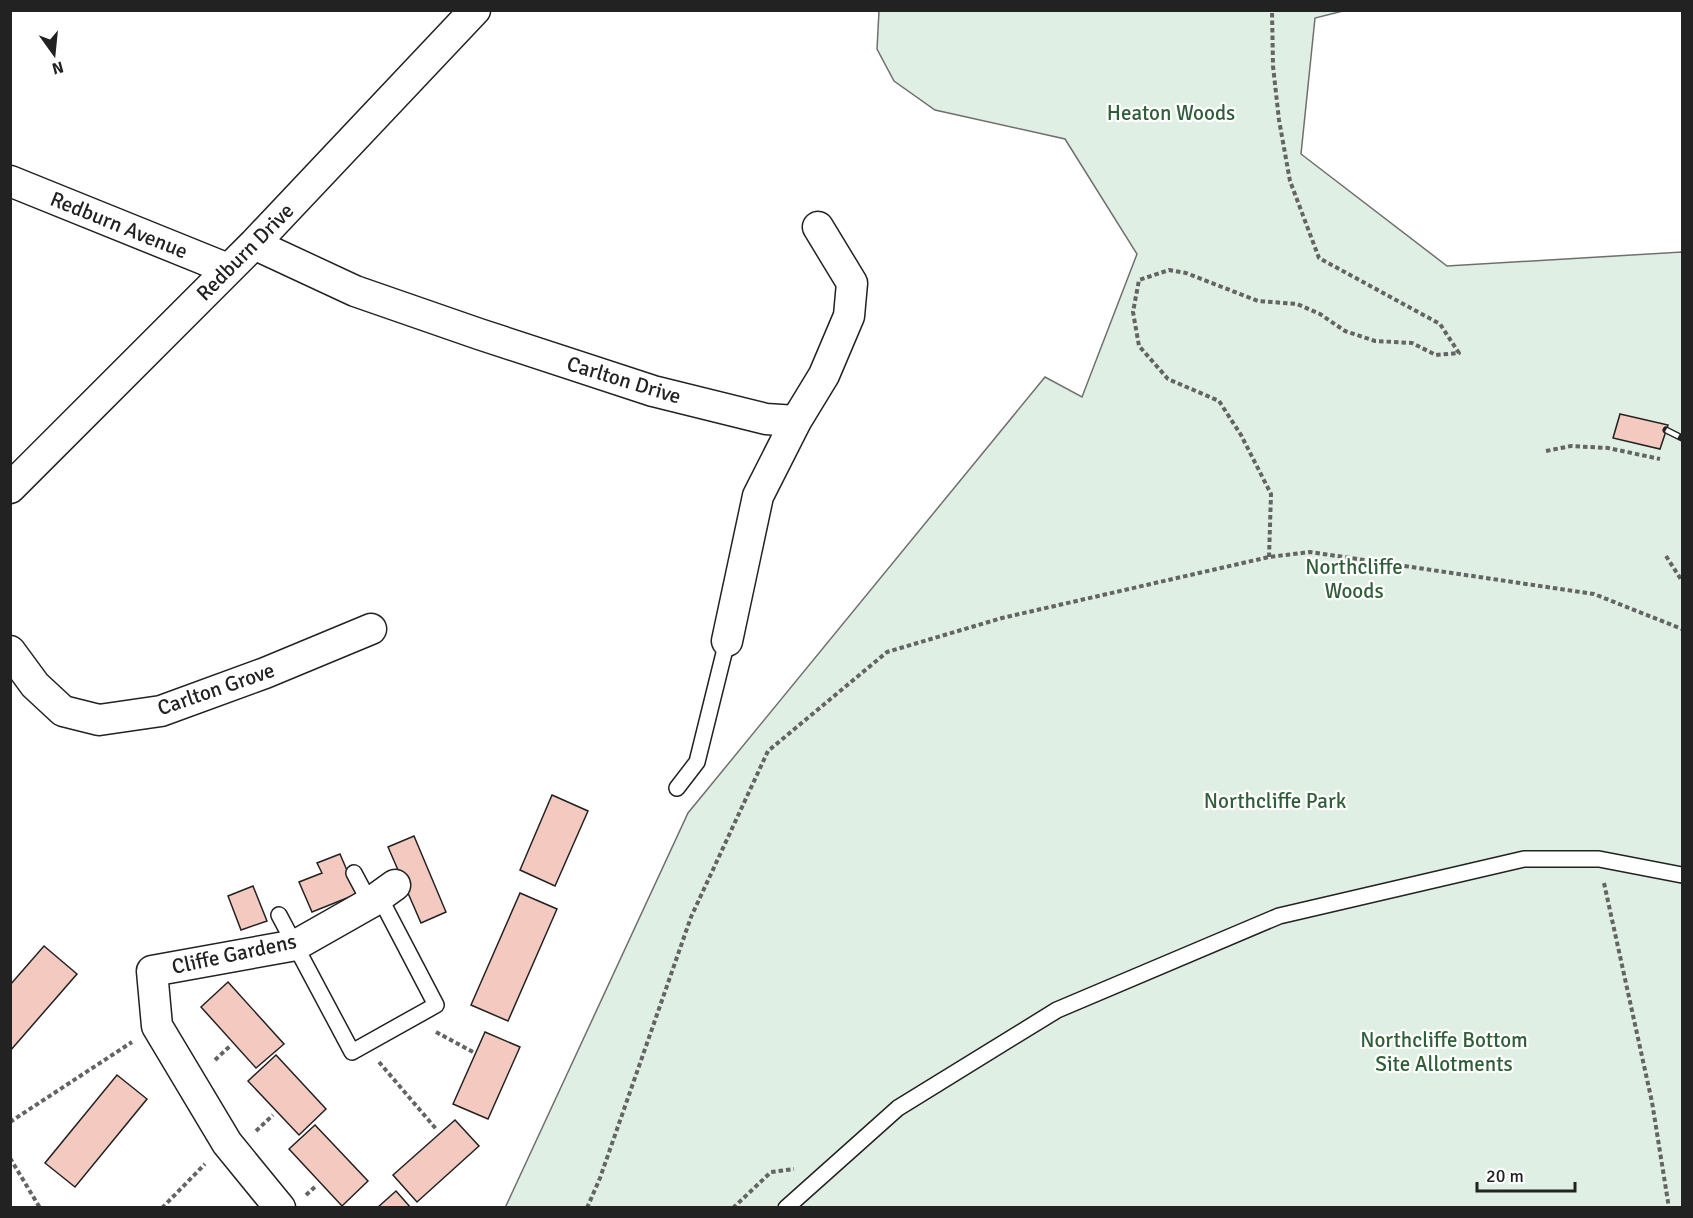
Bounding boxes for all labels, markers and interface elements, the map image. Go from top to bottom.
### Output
north arrow [24,24,84,84]
text: N [50,56,66,79]
park label: Heaton Woods [1107,100,1235,126]
street label: Redburn Avenue [46,186,192,264]
street label: Redburn Drive [191,198,299,306]
street label: Carlton Drive [564,350,684,410]
park label: Northcliffe Woods [1305,554,1403,604]
street label: Carlton Grove [154,657,278,721]
park label: Northcliffe Park [1204,788,1347,814]
street label: Cliffe Gardens [169,928,299,980]
park label: Northcliffe Bottom Site Allotments [1360,1027,1528,1077]
scale bar [1477,1155,1574,1193]
text: 20 m [1486,1165,1524,1187]

